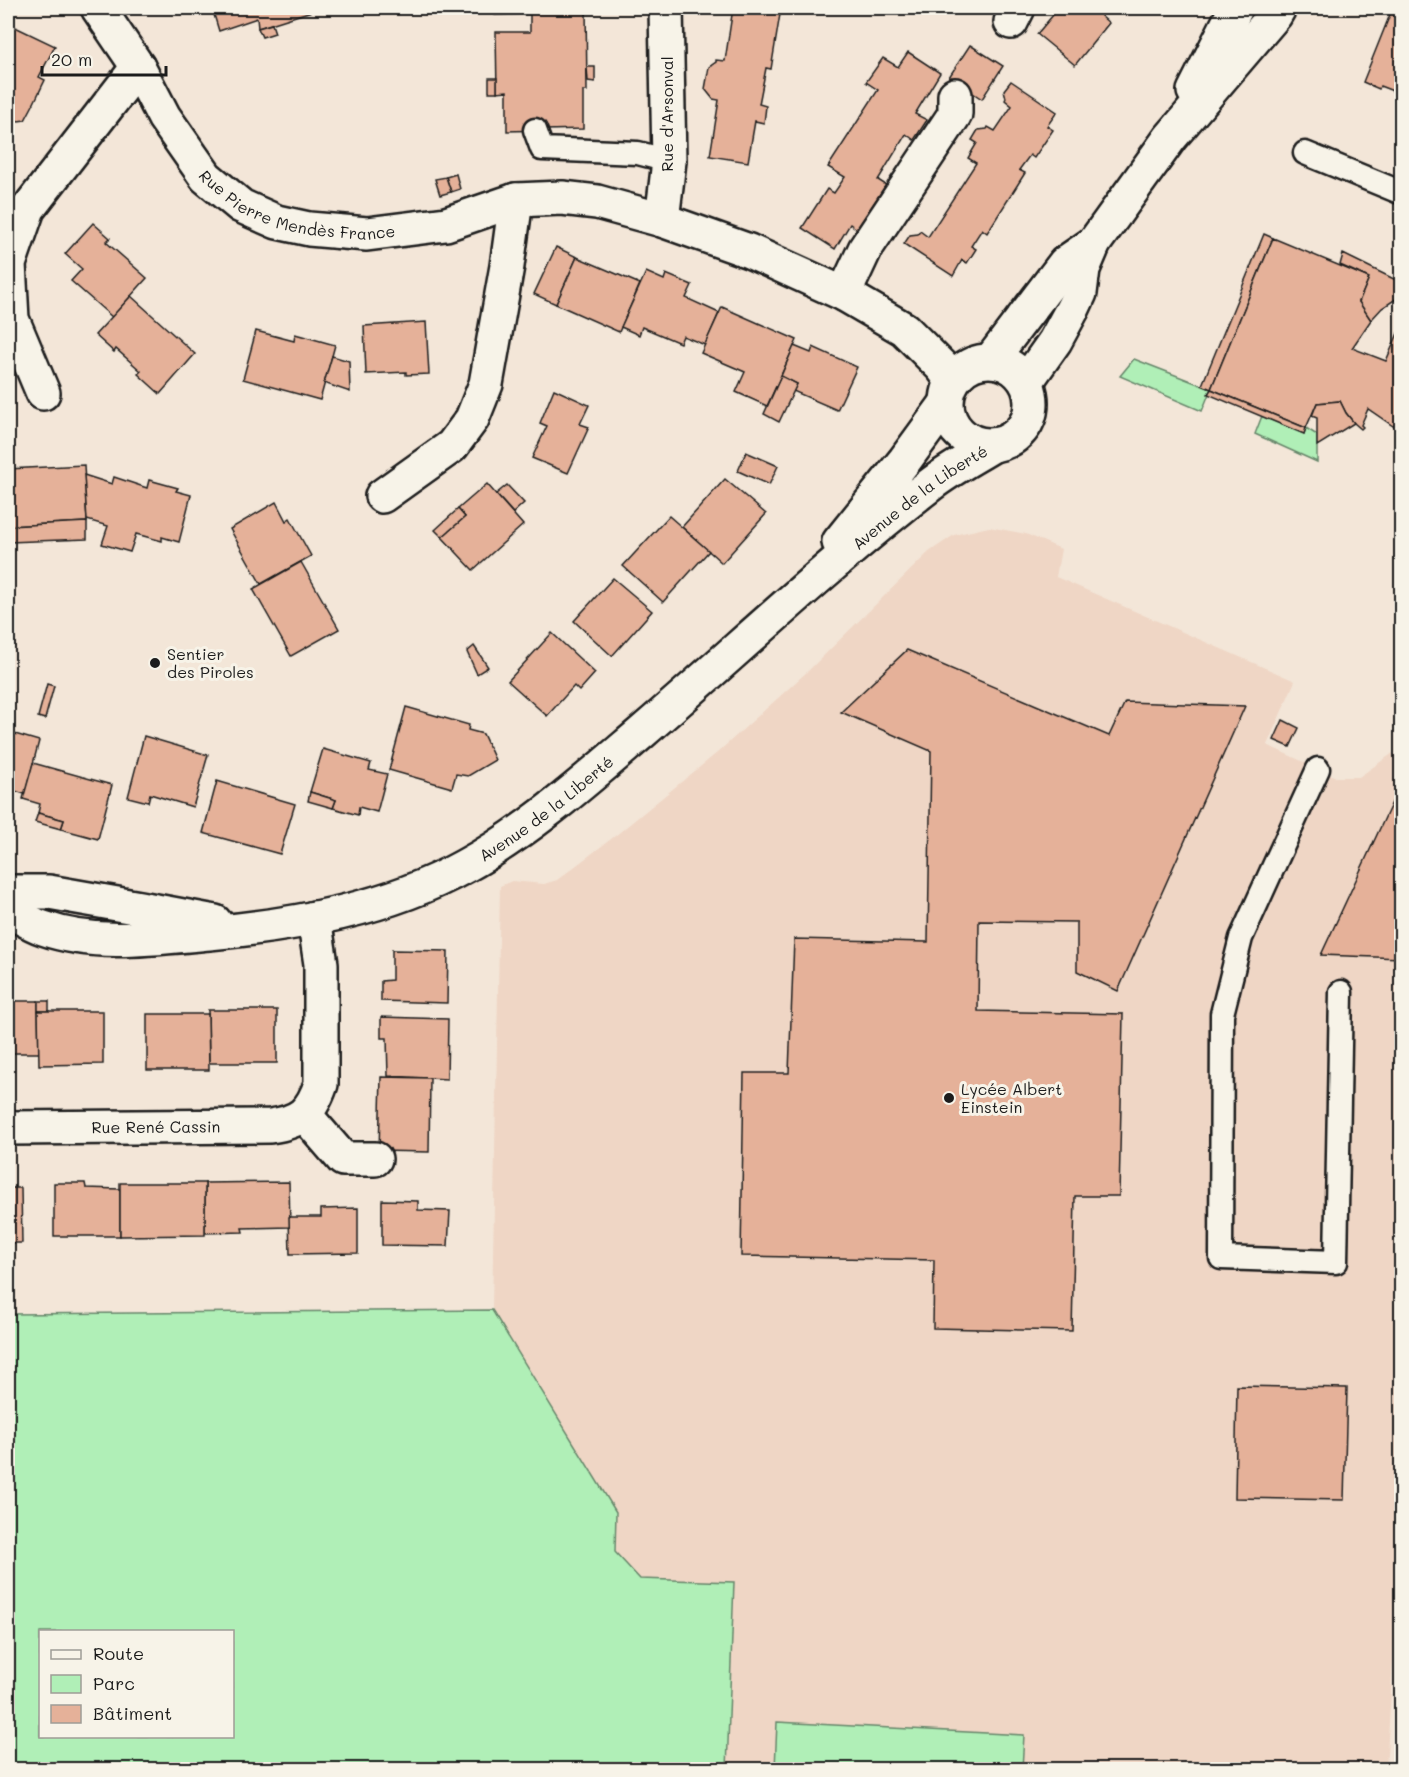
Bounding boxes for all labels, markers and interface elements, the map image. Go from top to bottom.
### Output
scale bar [42,39,166,77]
text: 20 m [51,47,92,71]
street label: Rue d'Arsonval [656,56,677,172]
street label: Rue Pierre Mendès France [194,166,396,244]
street label: Avenue de la Liberté [848,440,991,554]
place label: Sentier des Piroles [167,643,254,682]
marker: Sentier des Piroles [148,656,162,670]
street label: Avenue de la Liberté [475,751,617,866]
place label: Lycée Albert Einstein [961,1078,1062,1117]
marker: Lycée Albert Einstein [942,1091,956,1105]
street label: Rue René Cassin [91,1115,221,1137]
legend [39,1630,234,1738]
text: Route [93,1641,144,1665]
text: Parc [93,1671,135,1695]
text: Bâtiment [93,1701,172,1725]

